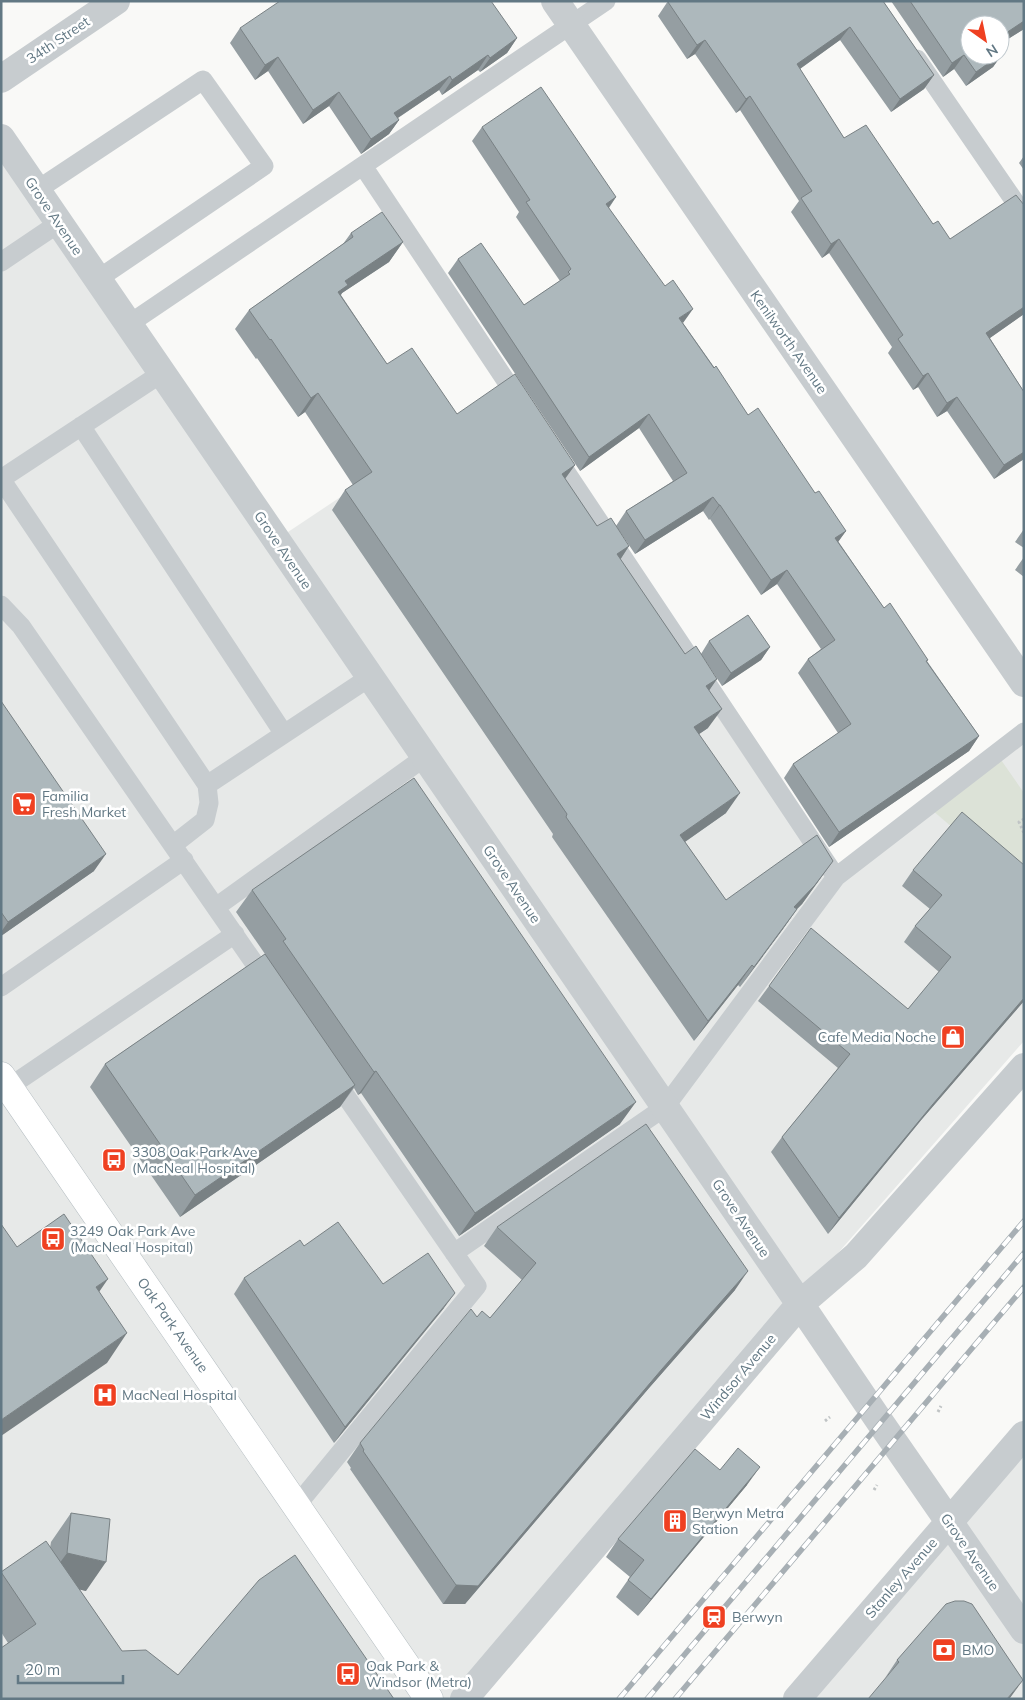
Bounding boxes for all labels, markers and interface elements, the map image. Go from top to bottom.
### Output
street label: 34th Street [23,12,93,68]
north arrow [960,15,1010,65]
text: N [983,40,1001,61]
street label: Grove Avenue [21,173,87,259]
street label: Kenilworth Avenue [747,287,831,397]
street label: Grove Avenue [250,507,316,593]
place label: Familia Fresh Market [42,787,126,821]
supermarket icon: Familia Fresh Market [11,791,37,817]
street label: Grove Avenue [479,841,545,927]
shop icon: Cafe Media Noche [940,1024,966,1050]
place label: Cafe Media Noche [818,1028,936,1046]
place label: 3308 Oak Park Ave (MacNeal Hospital) [132,1143,257,1177]
bus stop icon: 3308 Oak Park Ave (MacNeal Hospital) [101,1147,127,1173]
street label: Grove Avenue [708,1175,774,1261]
place label: 3249 Oak Park Ave (MacNeal Hospital) [70,1222,195,1256]
bus stop icon: 3249 Oak Park Ave (MacNeal Hospital) [40,1226,66,1252]
street label: Oak Park Avenue [134,1274,212,1376]
street label: Windsor Avenue [696,1330,780,1424]
hospital icon: MacNeal Hospital [92,1382,118,1408]
place label: MacNeal Hospital [122,1386,237,1404]
place label: Berwyn Metra Station [692,1504,784,1538]
building icon: Berwyn Metra Station [662,1508,688,1534]
street label: Grove Avenue [937,1510,1003,1594]
street label: Stanley Avenue [861,1534,941,1622]
station icon: Berwyn [701,1604,727,1630]
place label: Berwyn [732,1608,783,1626]
bank icon: BMO [931,1637,957,1663]
place label: BMO [962,1641,994,1659]
scale bar [18,1652,122,1684]
place label: Oak Park & Windsor (Metra) [366,1657,472,1691]
text: 20 m [25,1660,60,1679]
bus stop icon: Oak Park & Windsor (Metra) [335,1661,361,1687]

